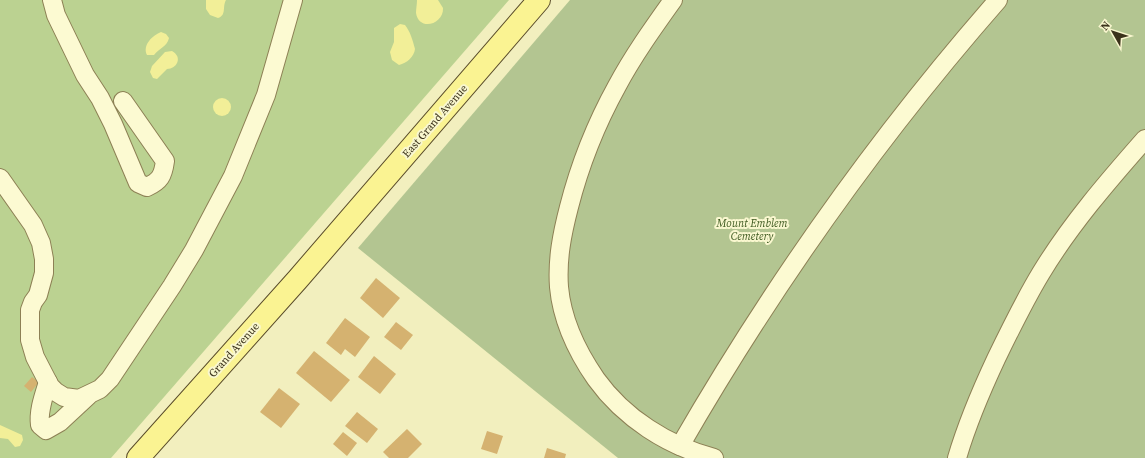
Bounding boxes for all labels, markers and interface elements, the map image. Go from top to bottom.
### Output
north arrow [1093,12,1133,52]
text: N [1097,18,1114,34]
street label: East Grand Avenue [399,81,471,161]
park label: Mount Emblem Cemetery [715,216,788,244]
street label: Grand Avenue [205,319,263,381]

